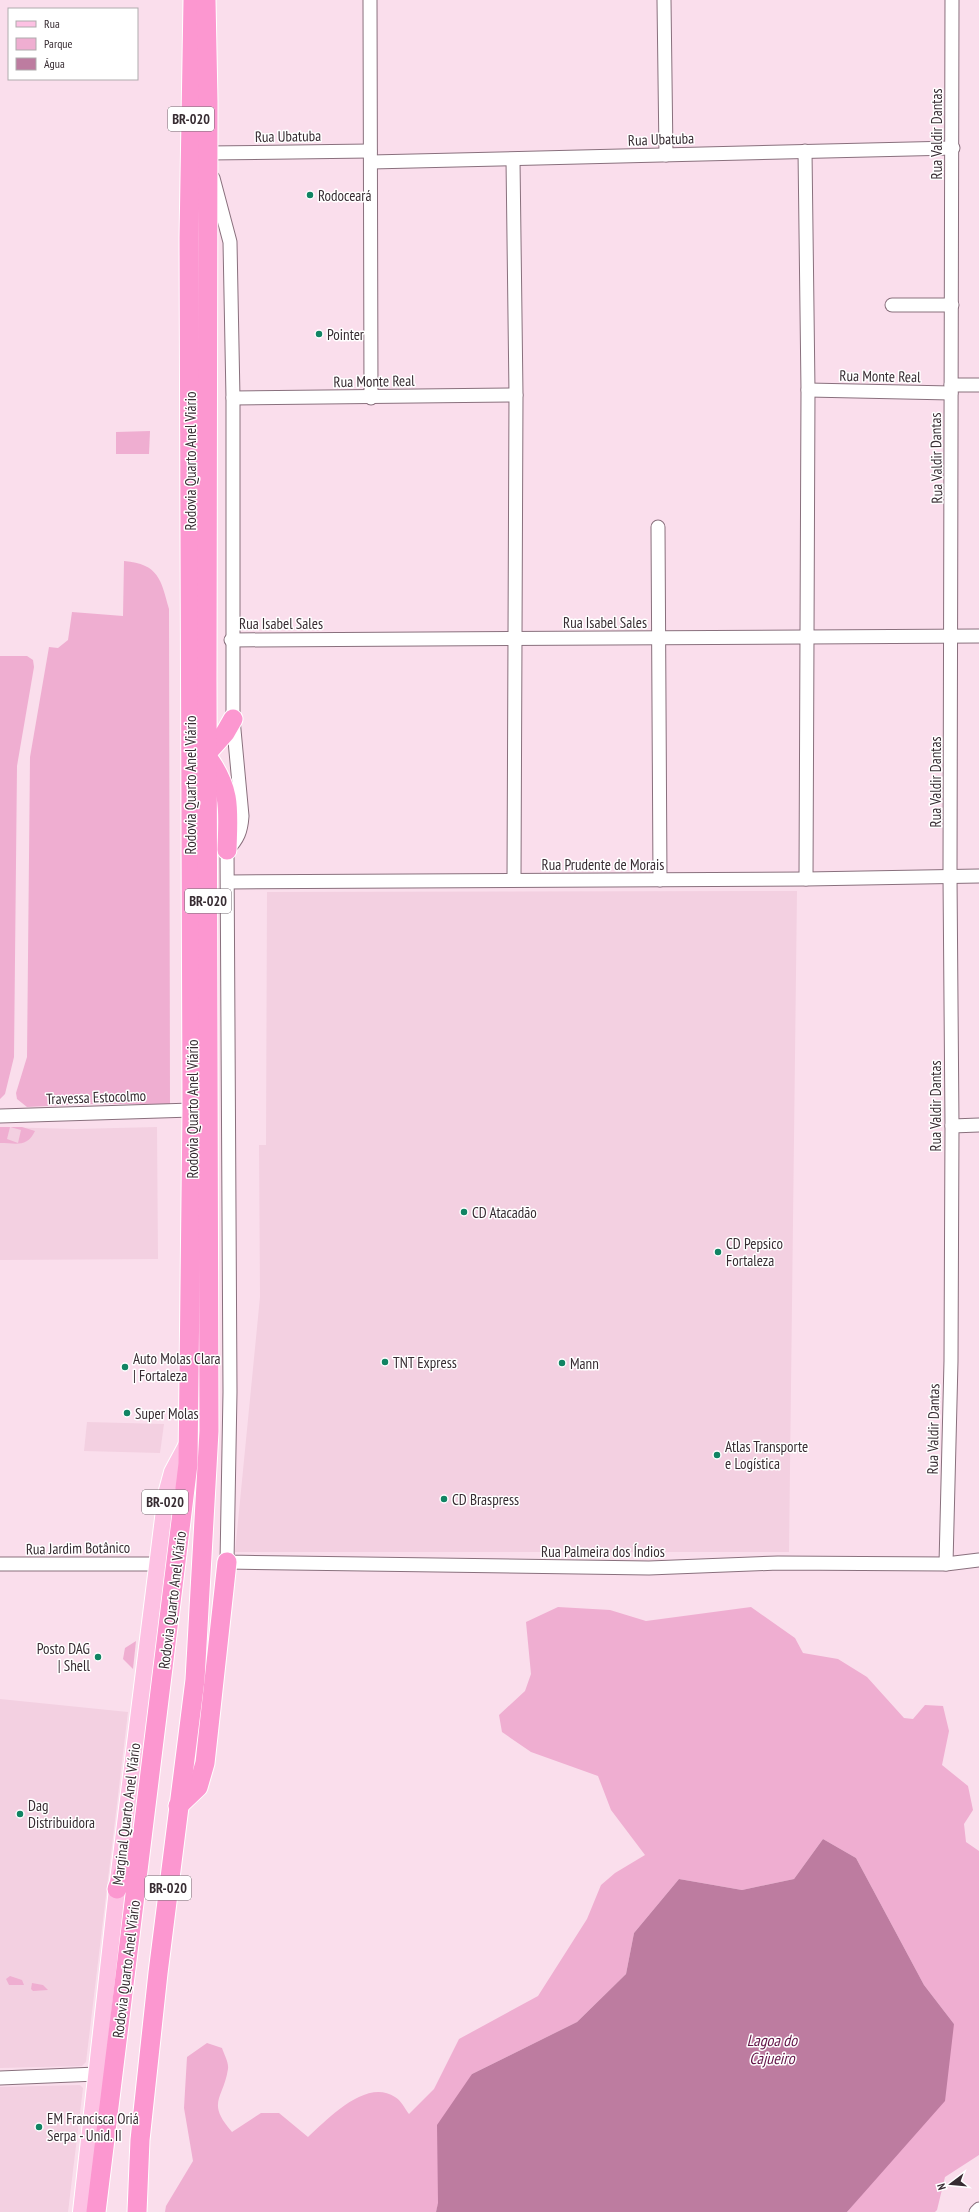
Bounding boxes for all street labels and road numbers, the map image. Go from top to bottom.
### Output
street label: Rua Valdir Dantas [927,88,946,180]
road number: BR-020 [168,107,214,131]
street label: Rua Ubatuba [255,126,321,146]
street label: Rua Ubatuba [628,128,694,150]
street label: Rua Monte Real [839,366,921,386]
street label: Rua Monte Real [333,371,415,391]
street label: Rodovia Quarto Anel Viário [181,392,200,530]
street label: Rua Valdir Dantas [926,412,946,504]
street label: Rua Isabel Sales [563,613,647,632]
street label: Rua Isabel Sales [239,614,323,633]
street label: Rodovia Quarto Anel Viário [181,716,200,854]
street label: Rua Valdir Dantas [926,736,945,828]
street label: Rua Prudente de Morais [542,855,664,874]
road number: BR-020 [185,889,231,913]
street label: Rodovia Quarto Anel Viário [183,1040,202,1178]
street label: Rua Valdir Dantas [926,1060,945,1152]
street label: Travessa Estocolmo [46,1086,146,1108]
street label: Rua Valdir Dantas [923,1383,943,1475]
road number: BR-020 [142,1490,188,1514]
street label: Rodovia Quarto Anel Viário [154,1530,190,1670]
street label: Rua Jardim Botânico [26,1538,130,1558]
street label: Rua Palmeira dos Índios [541,1542,665,1561]
street label: Marginal Quarto Anel Viário [108,1742,144,1886]
road number: BR-020 [145,1876,191,1900]
street label: Rodovia Quarto Anel Viário [108,1899,144,2039]

